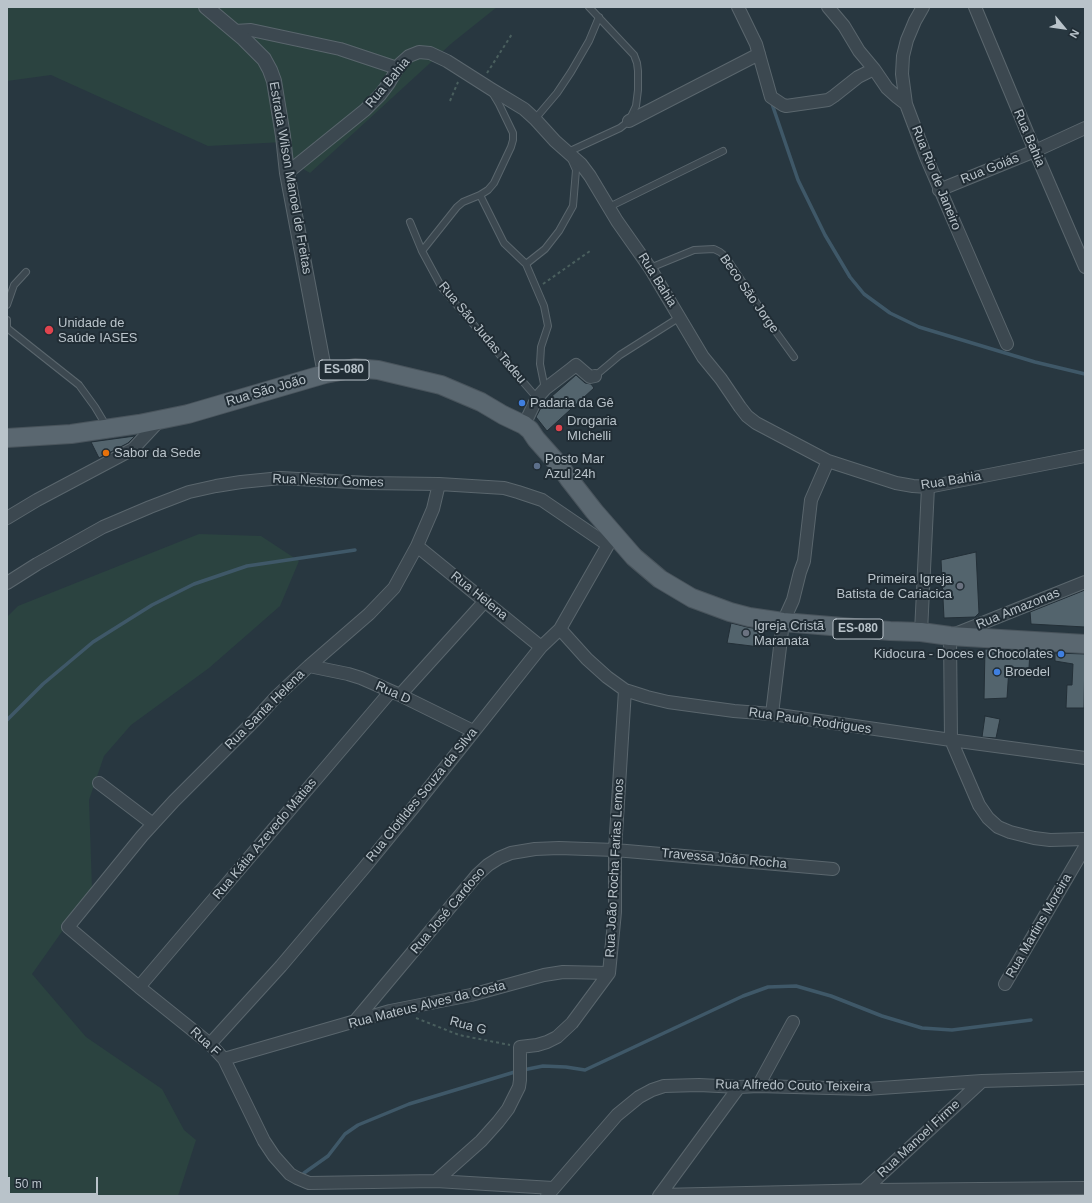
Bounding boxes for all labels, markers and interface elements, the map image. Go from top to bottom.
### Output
north arrow [1044,8,1084,48]
text: N [1067,27,1082,40]
street label: Rua Bahia [363,55,413,111]
street label: Estrada Wilson Manoel de Freitas [265,81,315,275]
street label: Rua Bahia [1010,107,1048,169]
street label: Rua Rio de Janeiro [908,123,964,233]
street label: Rua Goiás [959,150,1021,188]
street label: Rua Bahia [634,250,680,310]
street label: Beco São Jorge [716,252,782,336]
street label: Rua São Judas Tadeu [435,279,529,387]
place label: Unidade de Saúde IASES [58,315,137,346]
marker: Unidade de Saúde IASES [43,324,55,336]
road number: ES-080 [319,360,369,380]
street label: Rua São João [224,372,308,410]
place label: Padaria da Gê [530,395,614,411]
marker: Padaria da Gê [517,398,527,408]
place label: Drogaria MIchelli [567,413,617,444]
marker: Drogaria MIchelli [554,423,564,433]
place label: Sabor da Sede [114,445,201,461]
marker: Sabor da Sede [101,448,111,458]
place label: Posto Mar Azul 24h [545,451,604,482]
marker: Posto Mar Azul 24h [532,461,542,471]
street label: Rua Bahia [920,469,982,493]
street label: Rua Nestor Gomes [272,471,384,491]
street label: Rua Helena [447,568,511,624]
place label: Primeira Igreja Batista de Cariacica [836,571,952,602]
marker: Primeira Igreja Batista de Cariacica [955,581,965,591]
street label: Rua Amazonas [974,585,1062,633]
place label: Igreja Cristã Maranata [754,618,824,649]
road number: ES-080 [833,619,883,639]
marker: Igreja Cristã Maranata [741,628,751,638]
place label: Kidocura - Doces e Chocolates [874,646,1053,662]
marker: Kidocura - Doces e Chocolates [1056,649,1066,659]
place label: Broedel [1005,664,1050,680]
street label: Rua Santa Helena [222,667,308,753]
marker: Broedel [992,667,1002,677]
street label: Rua D [373,678,413,708]
street label: Rua Paulo Rodrigues [748,705,872,737]
street label: Rua Clotildes Souza da Silva [363,725,481,865]
street label: Rua Kátia Azevedo Matias [210,775,320,903]
street label: Rua João Rocha Farias Lemos [603,778,627,958]
street label: Travessa João Rocha [661,846,787,872]
street label: Rua José Cardoso [407,865,489,957]
street label: Rua Martins Moreira [1003,871,1075,981]
street label: Rua Mateus Alves da Costa [347,978,507,1032]
street label: Rua G [448,1014,488,1038]
street label: Rua F [187,1024,223,1060]
street label: Rua Alfredo Couto Teixeira [715,1077,871,1095]
street label: Rua Manoel Firme [875,1097,963,1181]
scale bar [10,1169,100,1195]
text: 50 m [15,1177,42,1191]

